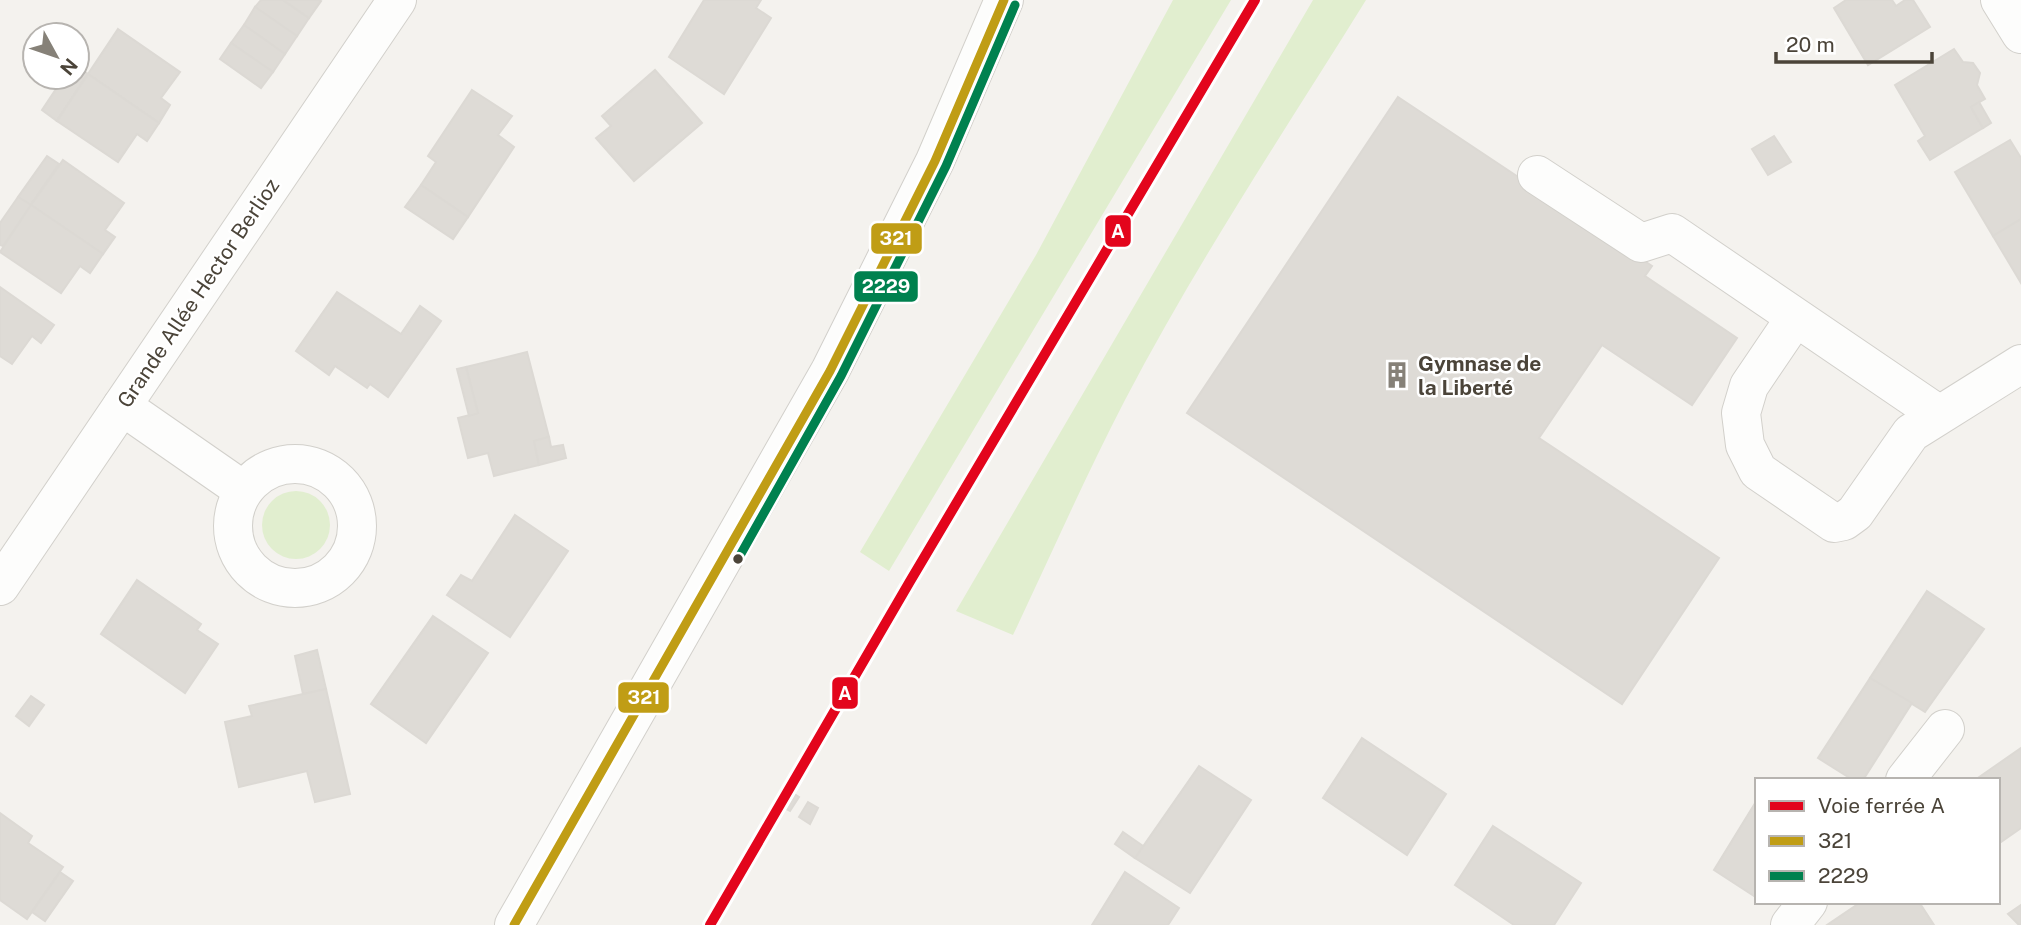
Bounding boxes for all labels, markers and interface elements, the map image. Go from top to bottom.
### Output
north arrow [21,21,91,91]
scale bar [1776,21,1932,65]
text: 20 m [1786,32,1835,57]
text: N [56,54,82,80]
street label: Grande Allée Hector Berlioz [112,174,284,412]
line badge: A [1104,214,1132,248]
text: A [1111,220,1125,242]
line badge: 321 [870,222,923,255]
text: 321 [880,227,912,249]
line badge: 2229 [853,270,919,303]
text: 2229 [862,275,910,297]
place label: Gymnase de la Liberté [1418,351,1541,400]
building icon: Gymnase de la Liberté [1382,360,1412,390]
unlabelled marker [731,552,745,566]
line badge: A [831,676,859,710]
line badge: 321 [617,681,670,714]
text: A [838,682,852,704]
text: 321 [628,686,660,708]
legend [1755,778,2000,904]
text: Voie ferrée A [1818,793,1945,818]
text: 321 [1818,828,1852,853]
text: 2229 [1818,863,1869,888]

